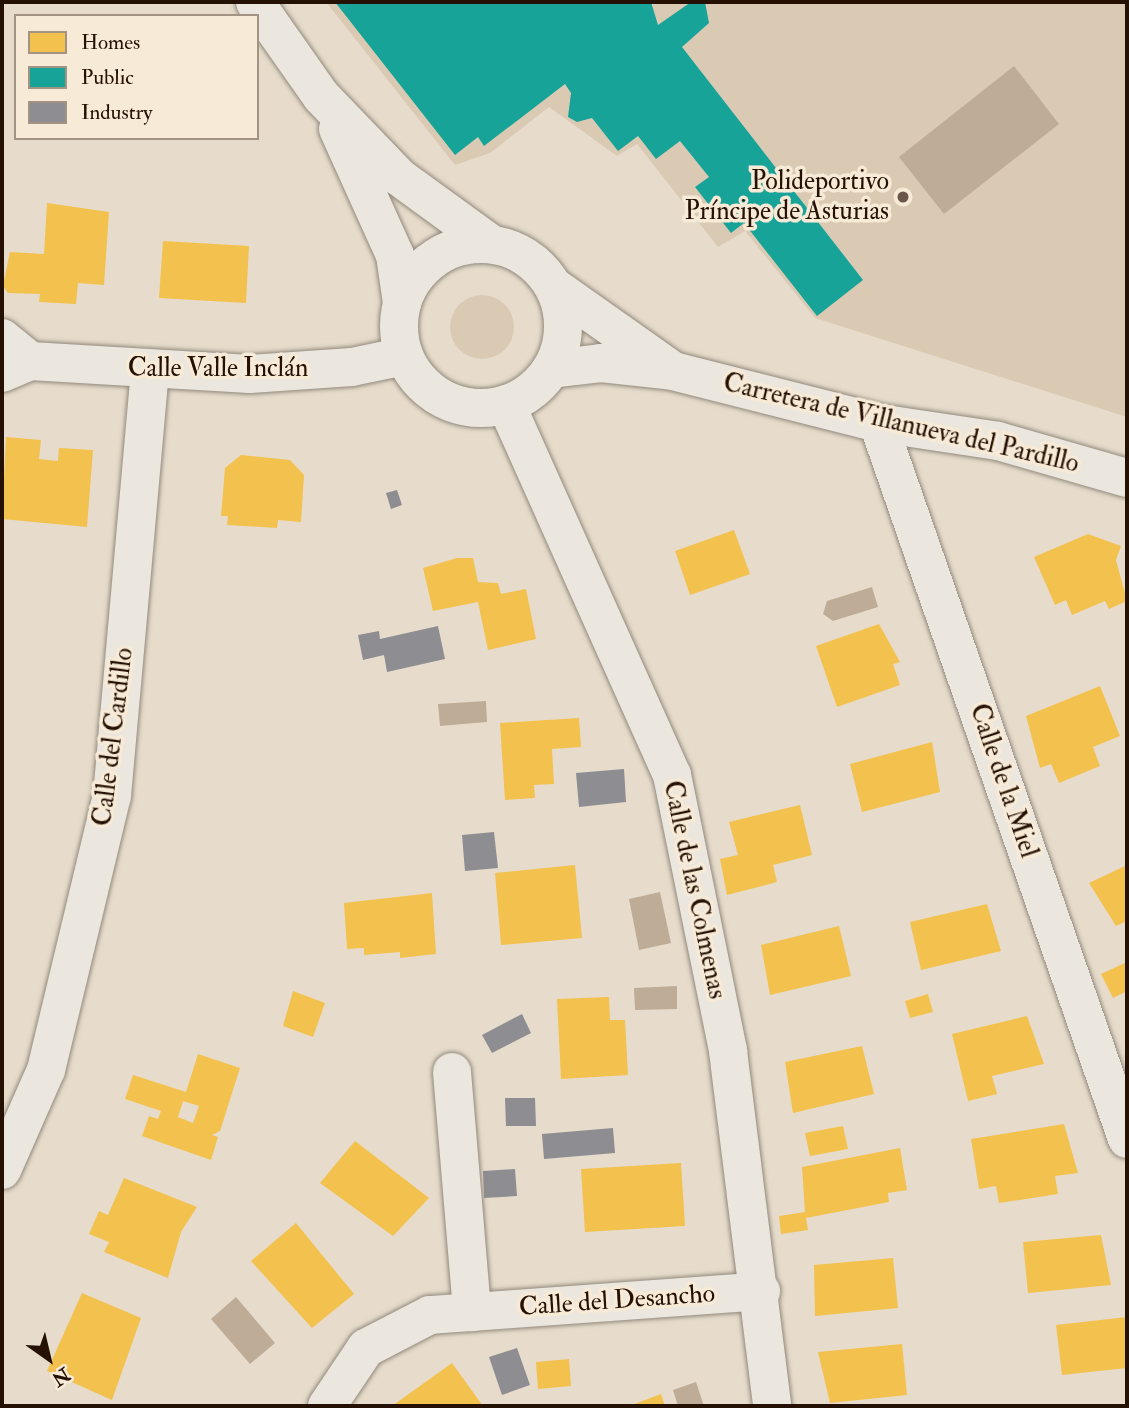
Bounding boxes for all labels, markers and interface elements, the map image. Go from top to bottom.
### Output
legend [14,14,259,140]
text: Homes [81,29,140,56]
text: Public [81,64,134,91]
text: Industry [81,99,153,126]
place label: Polideportivo Príncipe de Asturias [685,166,889,228]
marker: Polideportivo Príncipe de Asturias [895,189,911,205]
street label: Calle Valle Inclán [128,353,308,385]
street label: Carretera de Villanueva del Pardillo [720,368,1082,480]
street label: Calle del Cardillo [88,646,140,828]
street label: Calle de la Miel [962,700,1044,862]
street label: Calle de las Colmenas [656,778,732,1002]
street label: Calle del Desancho [518,1279,716,1323]
north arrow [14,1324,84,1394]
text: N [47,1362,75,1391]

